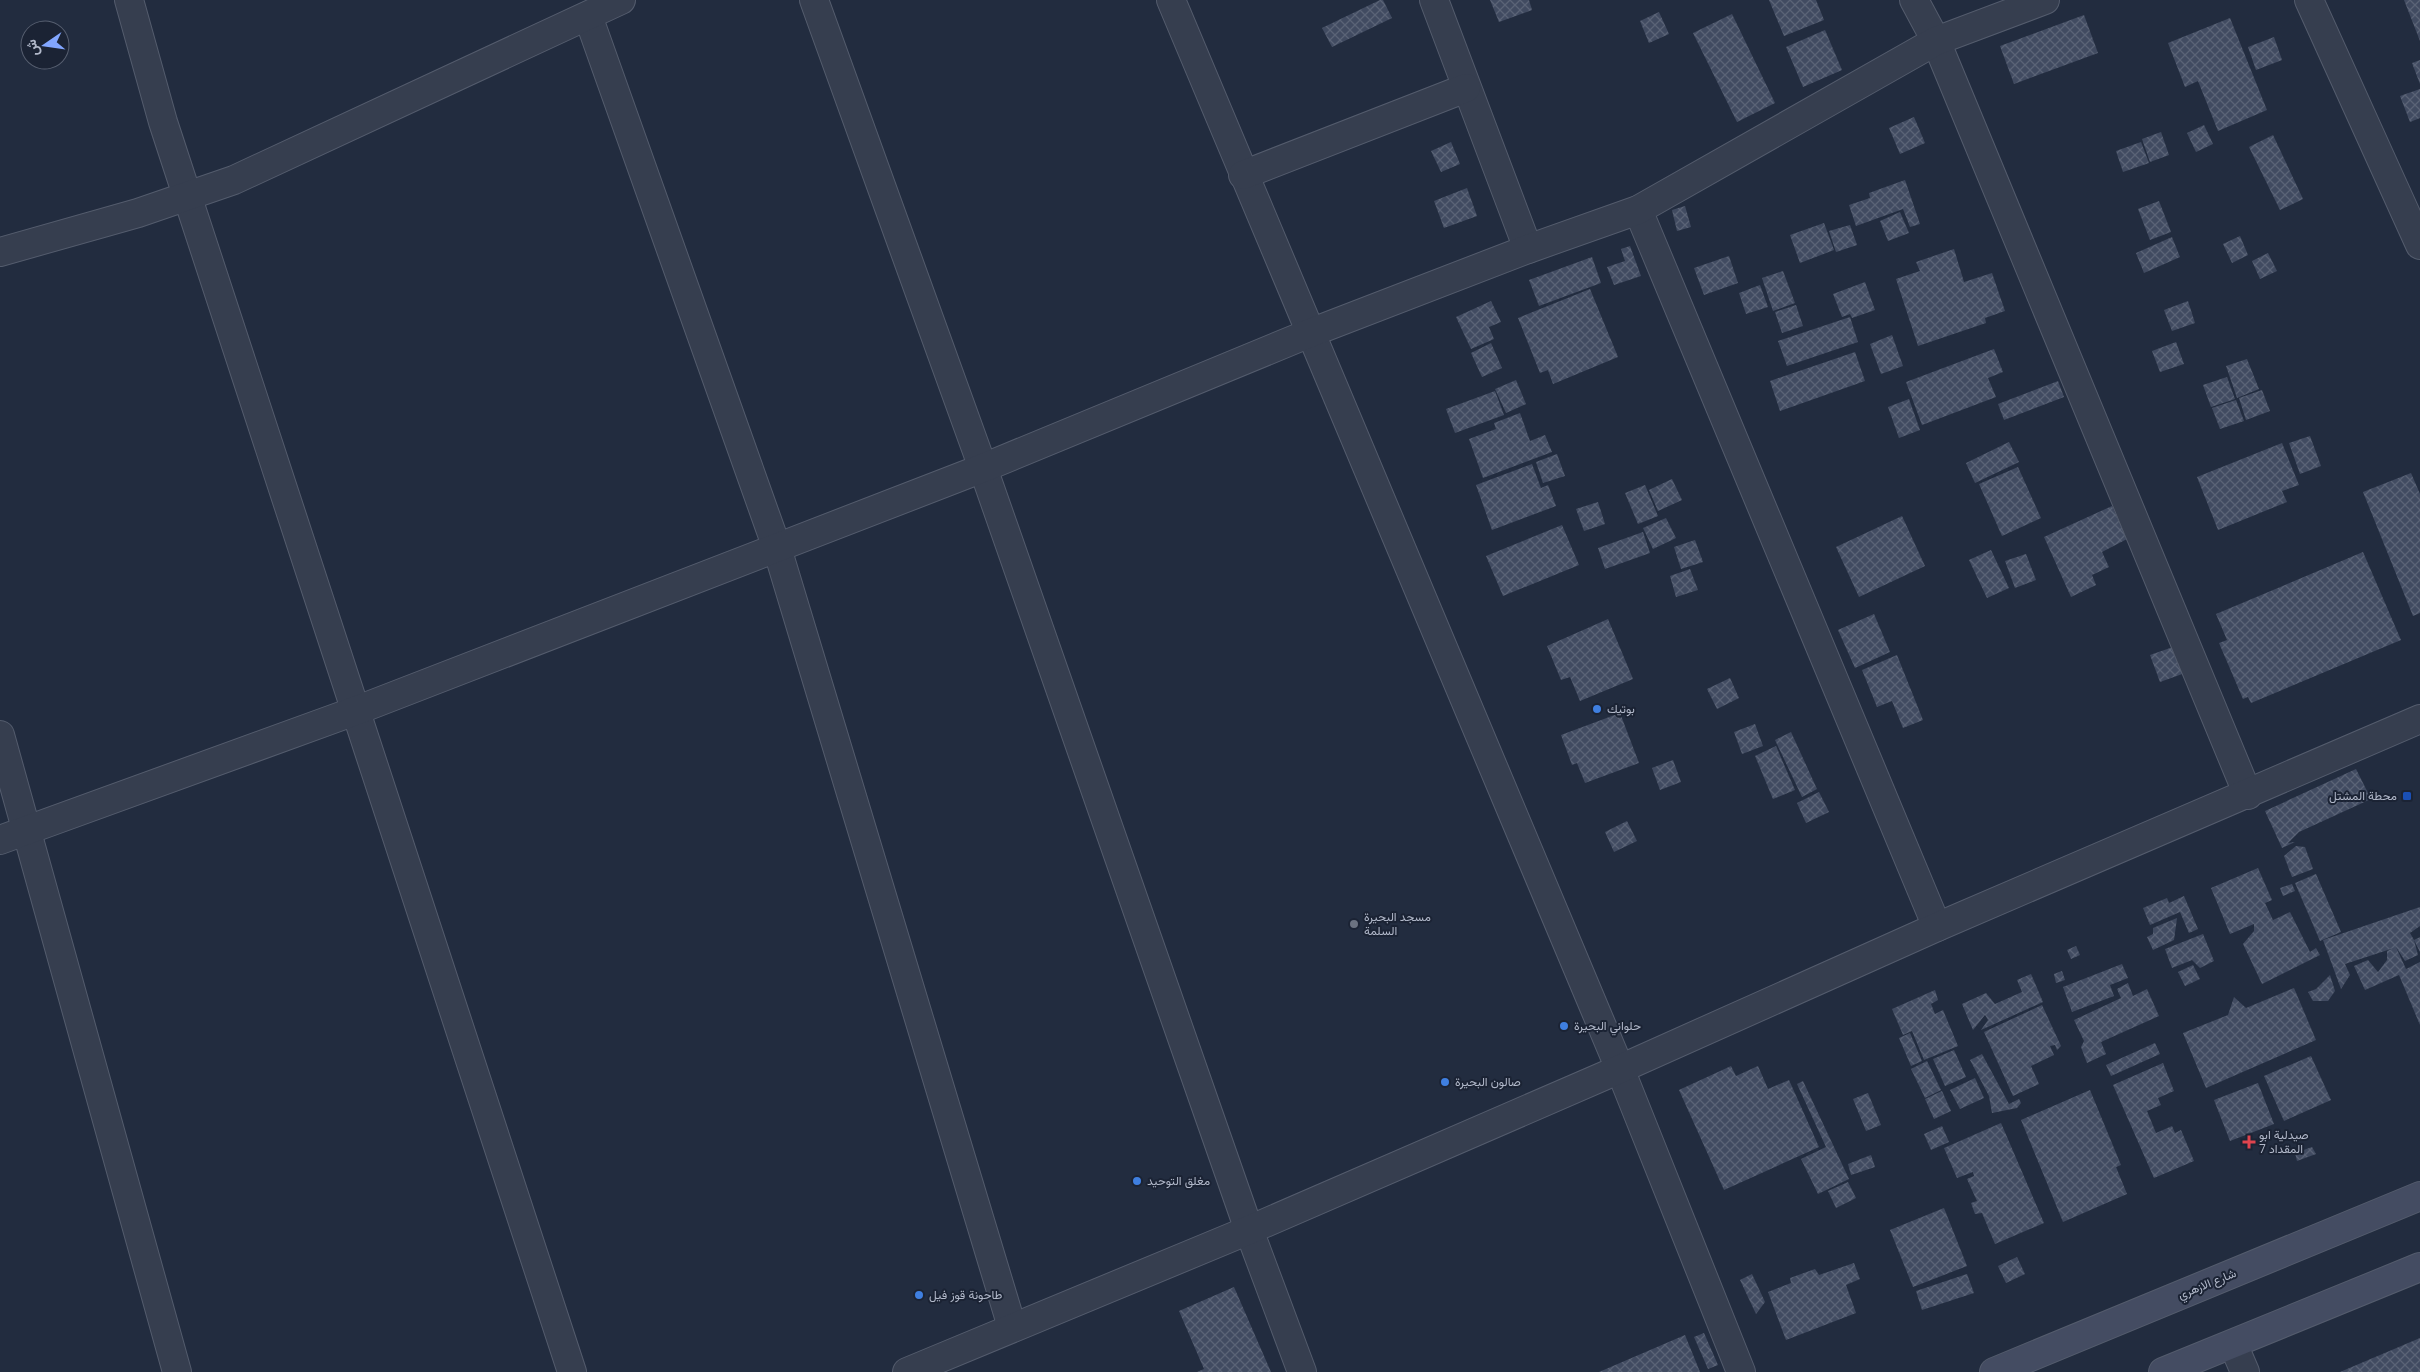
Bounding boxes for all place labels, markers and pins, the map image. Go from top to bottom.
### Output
place label: بوتيك [1607,700,1635,717]
marker: بوتيك [1591,703,1603,715]
place label: محطة المشتل [2329,787,2397,804]
marker: محطة المشتل [2401,790,2413,802]
place label: مسجد البحيرة السلمة [1364,908,1431,939]
marker: مسجد البحيرة السلمة [1348,918,1360,930]
place label: حلواني البحيرة [1574,1017,1641,1036]
marker: حلواني البحيرة [1558,1020,1570,1032]
place label: صالون البحيرة [1455,1073,1521,1090]
marker: صالون البحيرة [1439,1076,1451,1088]
place label: صيدلية ابو المقداد 7 [2259,1126,2309,1157]
marker: صيدلية ابو المقداد 7 [2243,1136,2255,1148]
place label: مغلق التوحيد [1147,1172,1210,1189]
marker: مغلق التوحيد [1131,1175,1143,1187]
place label: طاحونة قوز فيل [929,1286,1003,1303]
marker: طاحونة قوز فيل [913,1289,925,1301]

